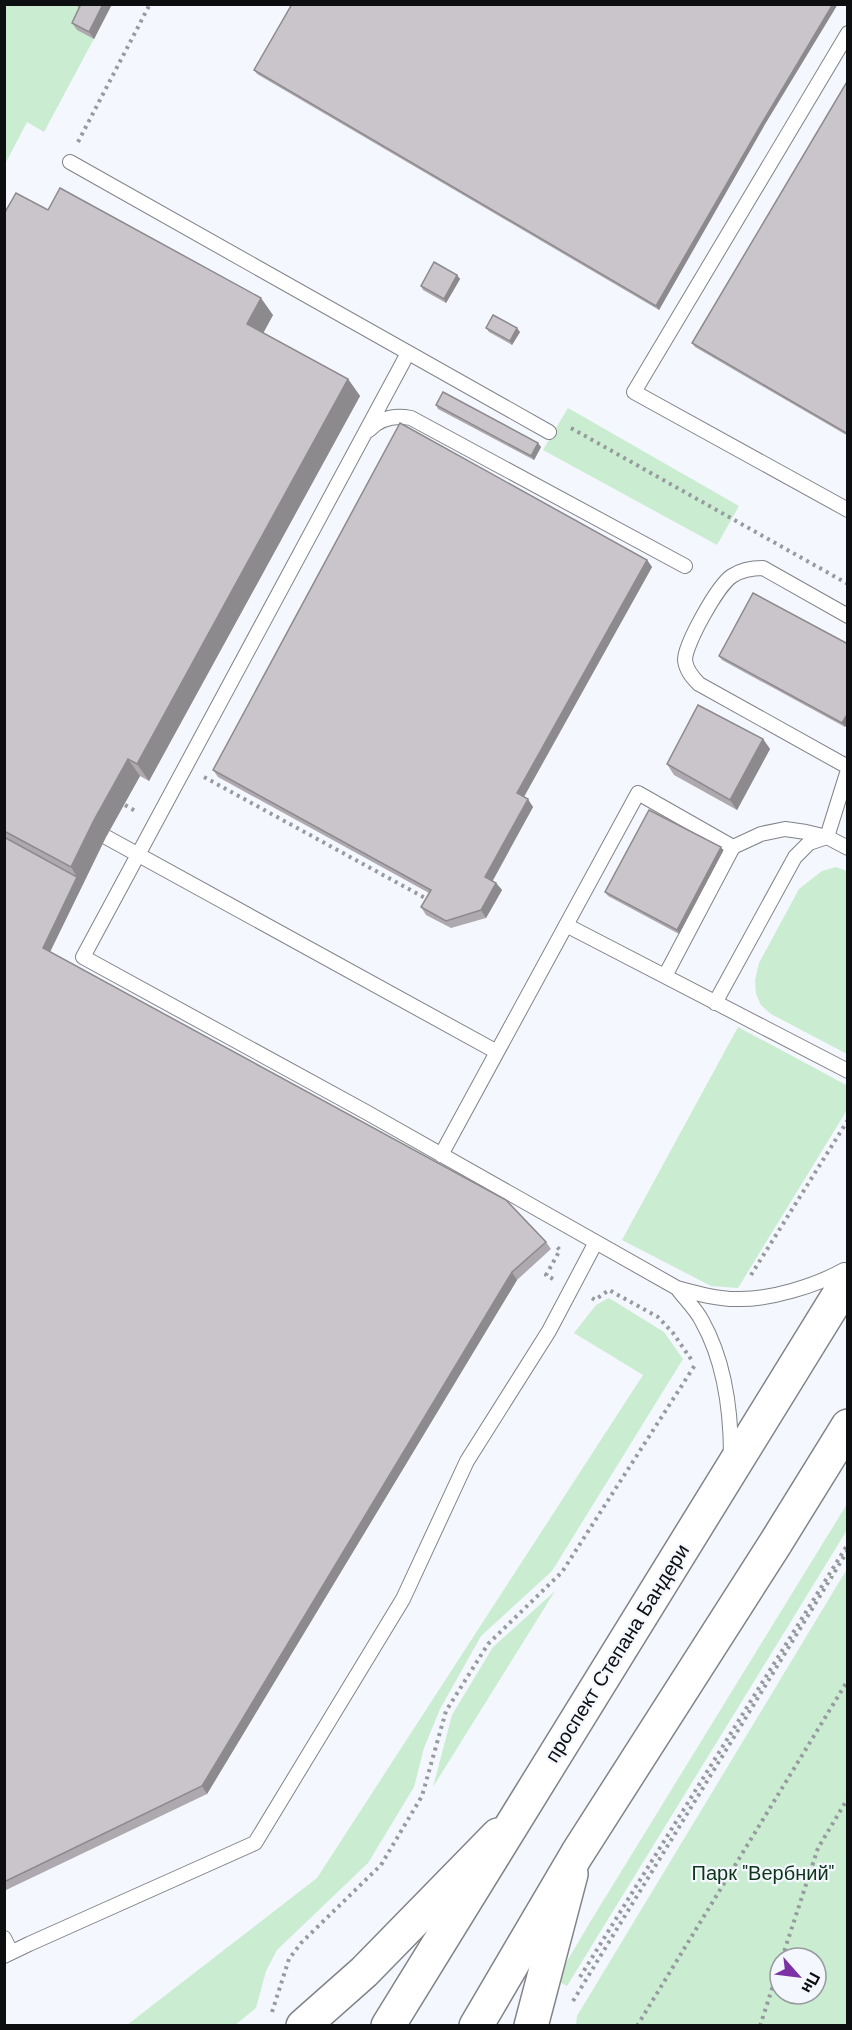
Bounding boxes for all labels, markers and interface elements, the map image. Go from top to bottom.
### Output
street label: проспект Степана Бандери [539,1539,695,1767]
park label: Парк "Вербний" [692,1860,835,1886]
north arrow [768,1946,828,2006]
text: Пн [797,1969,825,1997]

